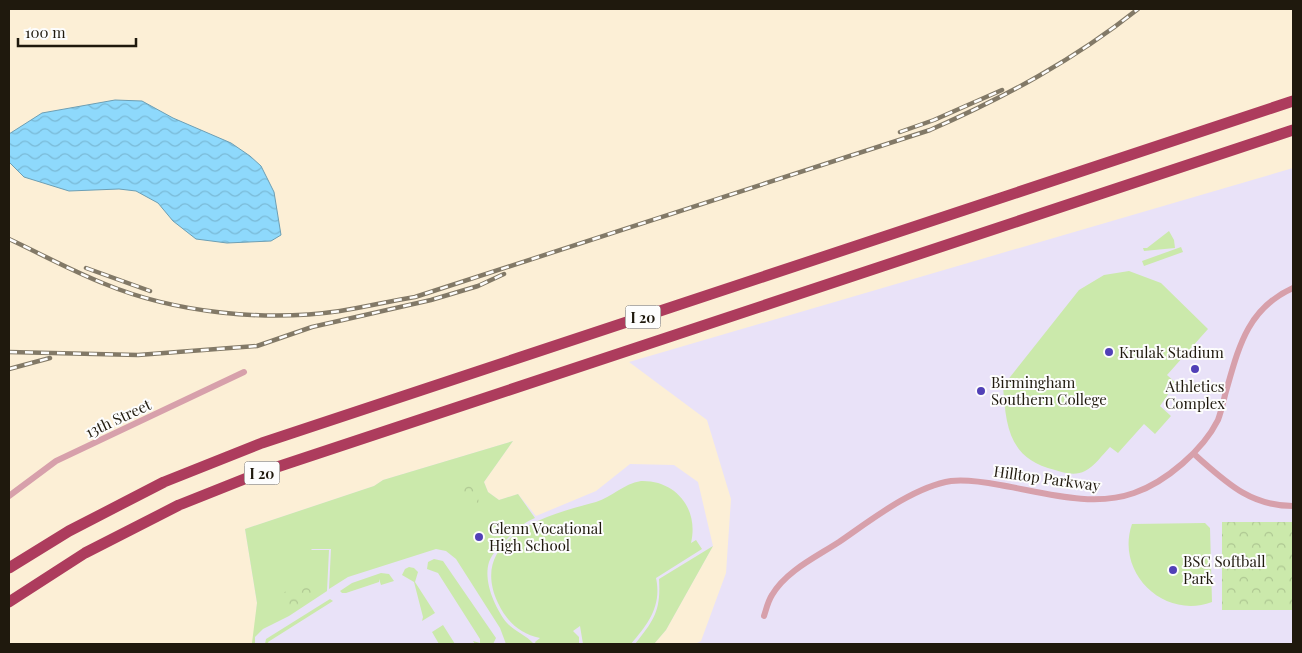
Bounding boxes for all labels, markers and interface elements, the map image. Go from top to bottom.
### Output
scale bar [18,15,135,47]
text: 100 m [25,22,66,42]
road number: I 20 [626,306,660,328]
place label: Krulak Stadium [1119,342,1224,362]
marker: Krulak Stadium [1103,346,1115,358]
marker: Athletics Complex [1189,363,1201,375]
place label: Birmingham Southern College [991,372,1107,409]
place label: Athletics Complex [1164,376,1225,413]
marker: Birmingham Southern College [975,385,987,397]
street label: 13th Street [82,394,155,442]
street label: Hilltop Parkway [992,461,1102,495]
road number: I 20 [244,462,280,484]
place label: Glenn Vocational High School [489,518,603,555]
marker: Glenn Vocational High School [473,531,485,543]
place label: BSC Softball Park [1183,551,1266,588]
marker: BSC Softball Park [1167,564,1179,576]

